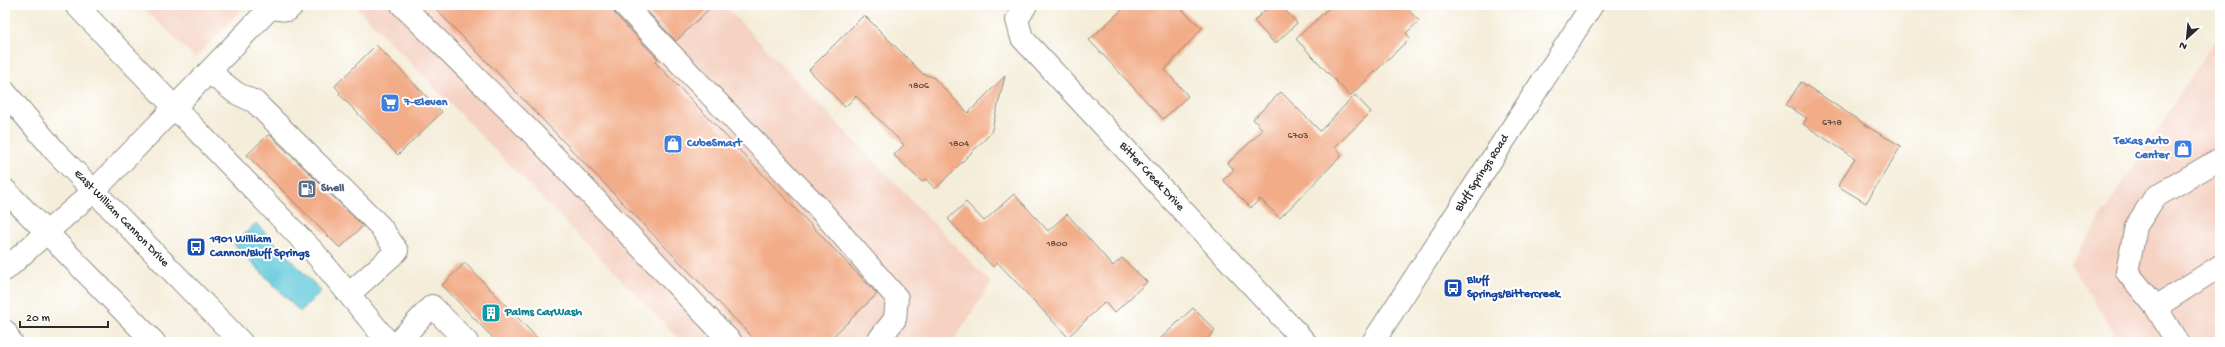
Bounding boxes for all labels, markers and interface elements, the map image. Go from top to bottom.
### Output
north arrow [2167,18,2207,58]
text: N [2177,38,2189,52]
house number: 1806 [908,80,930,92]
supermarket icon: 7-Eleven [379,92,401,114]
place label: 7-Eleven [403,96,448,110]
house number: 6718 [1822,117,1842,129]
house number: 6703 [1287,130,1309,142]
street label: Bluff Springs Road [1452,132,1513,215]
shop icon: CubeSmart [662,133,684,155]
place label: Texas Auto Center [2113,135,2171,163]
place label: CubeSmart [686,137,743,151]
house number: 1804 [948,138,969,150]
shop icon: Texas Auto Center [2172,138,2194,160]
street label: Bitter Creek Drive [1115,139,1187,215]
street label: East William Cannon Drive [70,167,172,271]
fuel station icon: Shell [296,178,318,200]
place label: Shell [321,182,345,196]
place label: 1901 William Cannon/Bluff Springs [209,233,310,261]
bus stop icon: 1901 William Cannon/Bluff Springs [185,236,207,258]
house number: 1800 [1046,238,1068,250]
place label: Bluff Springs/Bittercreek [1466,274,1562,302]
bus stop icon: Bluff Springs/Bittercreek [1442,277,1464,299]
building icon: Palms CarWash [480,302,502,324]
scale bar [20,303,108,329]
place label: Palms CarWash [504,306,582,320]
text: 20 m [26,312,51,326]

